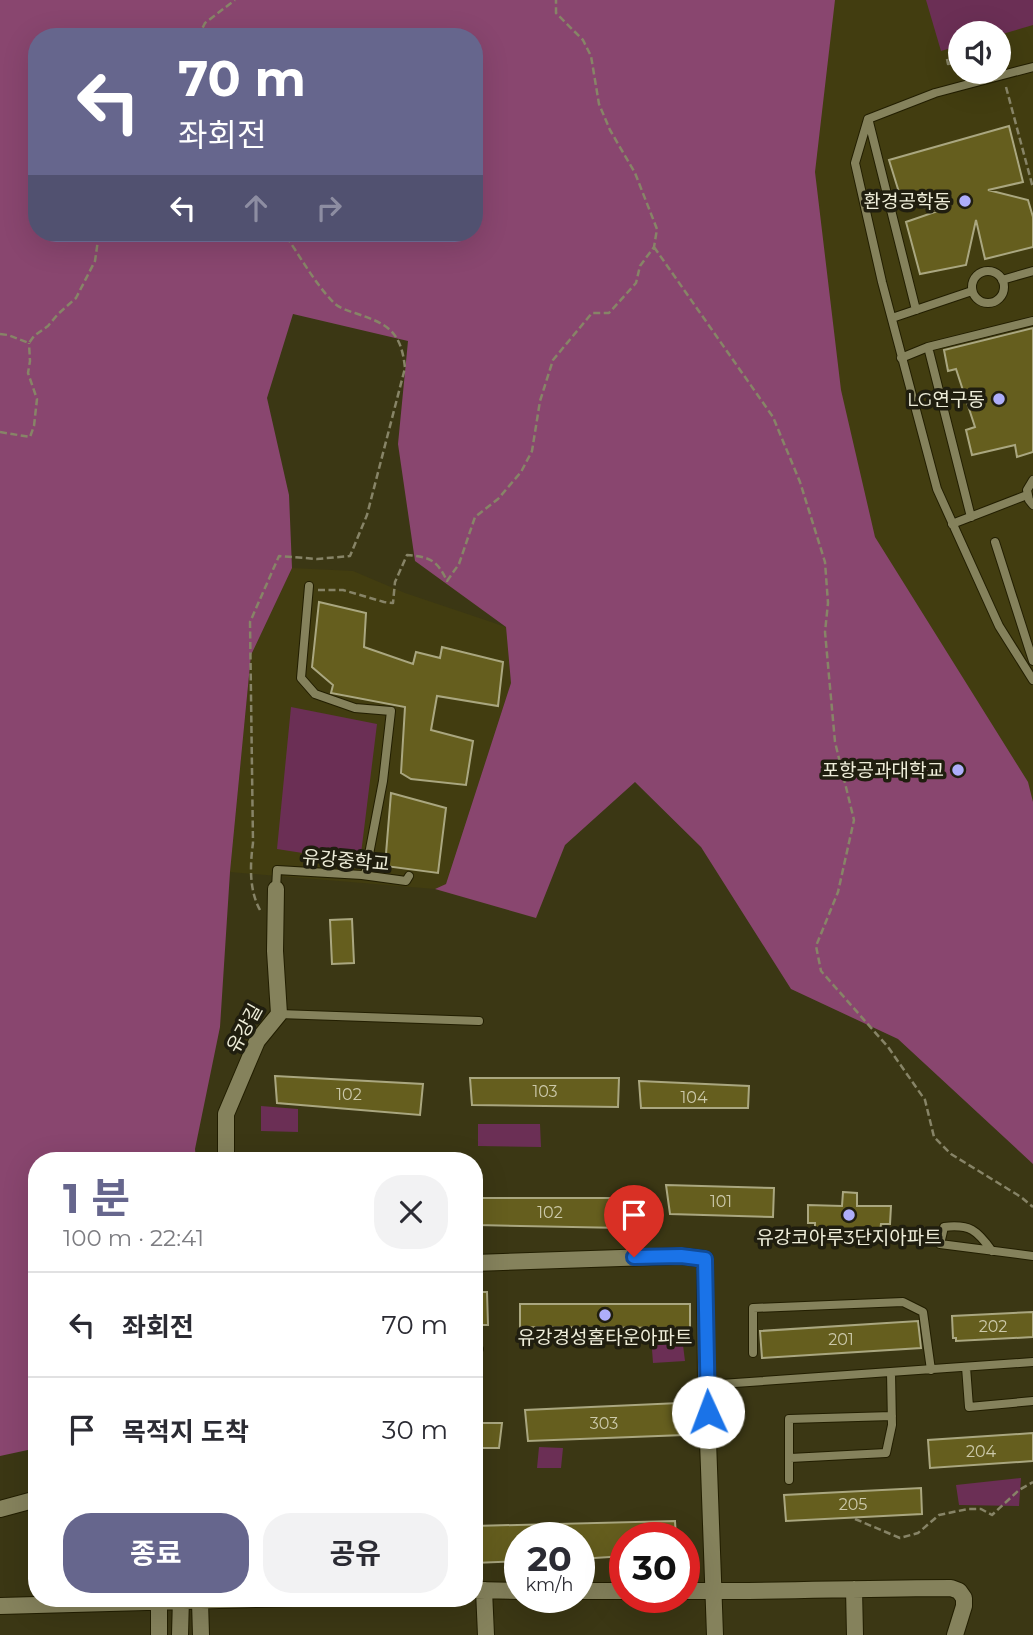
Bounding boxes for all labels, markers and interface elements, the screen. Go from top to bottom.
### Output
map controls [948,21,1011,84]
button: sound [948,21,1011,84]
text: 70 m [178,49,306,108]
icon: left [63,56,154,147]
text: 좌회전 [178,115,266,154]
icon: left [164,189,202,227]
icon: ahead [237,189,275,227]
icon: right [310,189,348,227]
place label: 환경공학동 [864,190,951,213]
marker: 환경공학동 [957,193,973,209]
place label: LG연구동 [907,388,985,411]
marker: LG연구동 [991,391,1007,407]
place label: 포항공과대학교 [822,759,944,782]
marker: 포항공과대학교 [950,762,966,778]
street label: 유강중학교 [301,845,390,876]
street label: 유강길 [222,1000,267,1057]
house number: 103 [532,1082,558,1101]
house number: 102 [336,1085,362,1104]
house number: 104 [681,1088,708,1107]
text: 1 분 [63,1172,130,1224]
button: close [374,1175,448,1249]
pin [604,1185,664,1257]
house number: 101 [710,1192,732,1211]
icon: arrive [615,1196,653,1234]
house number: 102 [537,1203,563,1222]
marker: 유강코아루3단지아파트 [841,1207,857,1223]
text: 100 m · 22:41 [63,1224,204,1252]
place label: 유강코아루3단지아파트 [756,1226,942,1249]
icon: left [63,1306,101,1344]
marker: 유강경성홈타운아파트 [597,1307,613,1323]
text: 70 m [382,1309,448,1341]
text: 좌회전 [122,1311,194,1343]
house number: 202 [979,1317,1007,1336]
place label: 유강경성홈타운아파트 [518,1326,692,1349]
house number: 201 [828,1330,854,1349]
position arrow [671,1375,745,1449]
icon: arrive [63,1411,101,1449]
text: 30 m [382,1414,448,1446]
house number: 303 [590,1414,618,1433]
text: 목적지 도착 [122,1416,249,1448]
house number: 204 [966,1442,997,1461]
house number: 205 [839,1495,867,1514]
button: 종료 [63,1513,249,1593]
button: 공유 [263,1513,448,1593]
speed limit sign: 30 [609,1522,700,1613]
text: 20 [527,1537,572,1580]
text: km/h [525,1574,574,1596]

